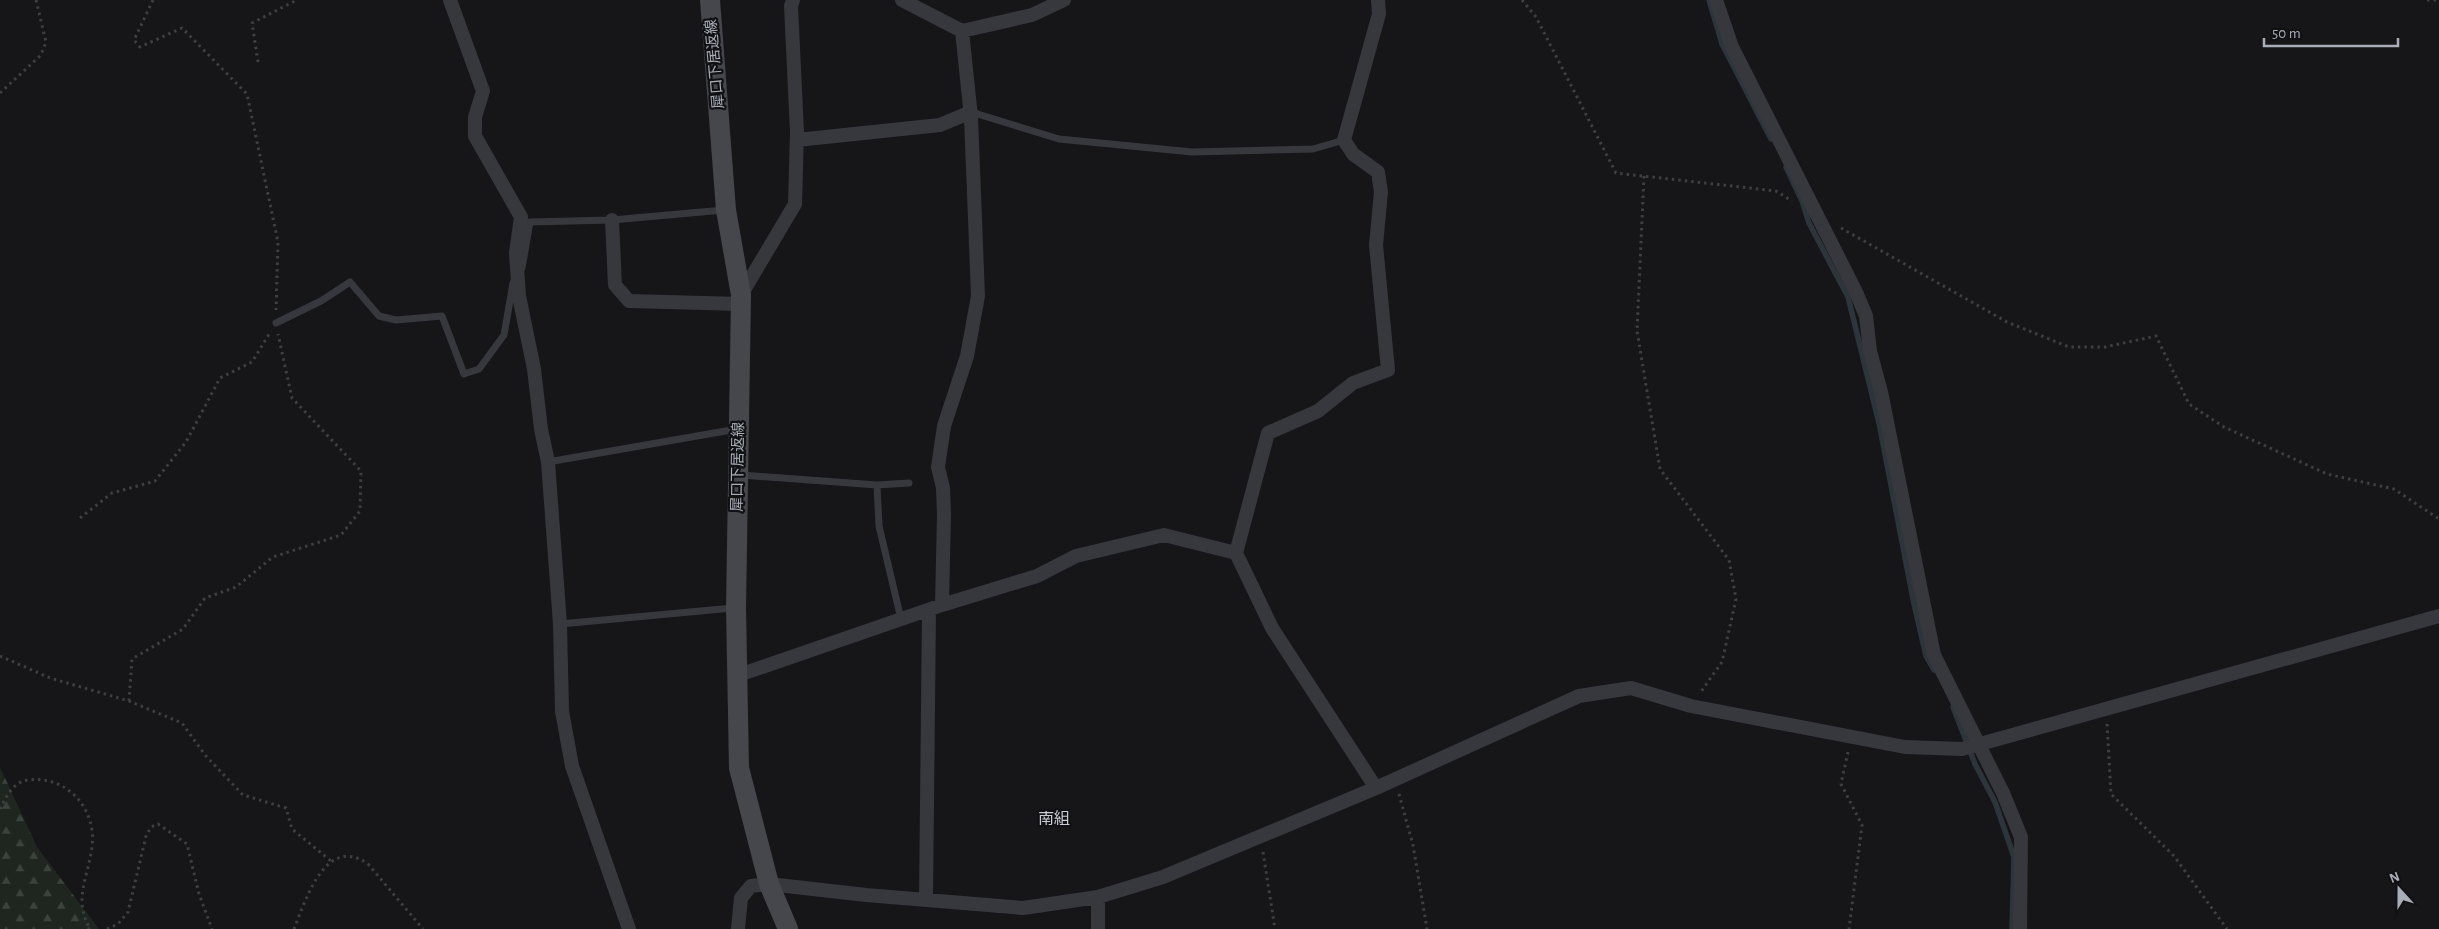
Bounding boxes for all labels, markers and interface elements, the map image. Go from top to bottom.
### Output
scale bar [2264,15,2398,47]
street label: 犀口下居返線 [703,19,726,110]
text: 50 m [2272,26,2301,41]
street label: 犀口下居返線 [729,422,746,512]
district label: 南組 [1038,810,1070,827]
north arrow [2374,864,2424,914]
text: N [2388,870,2402,886]

